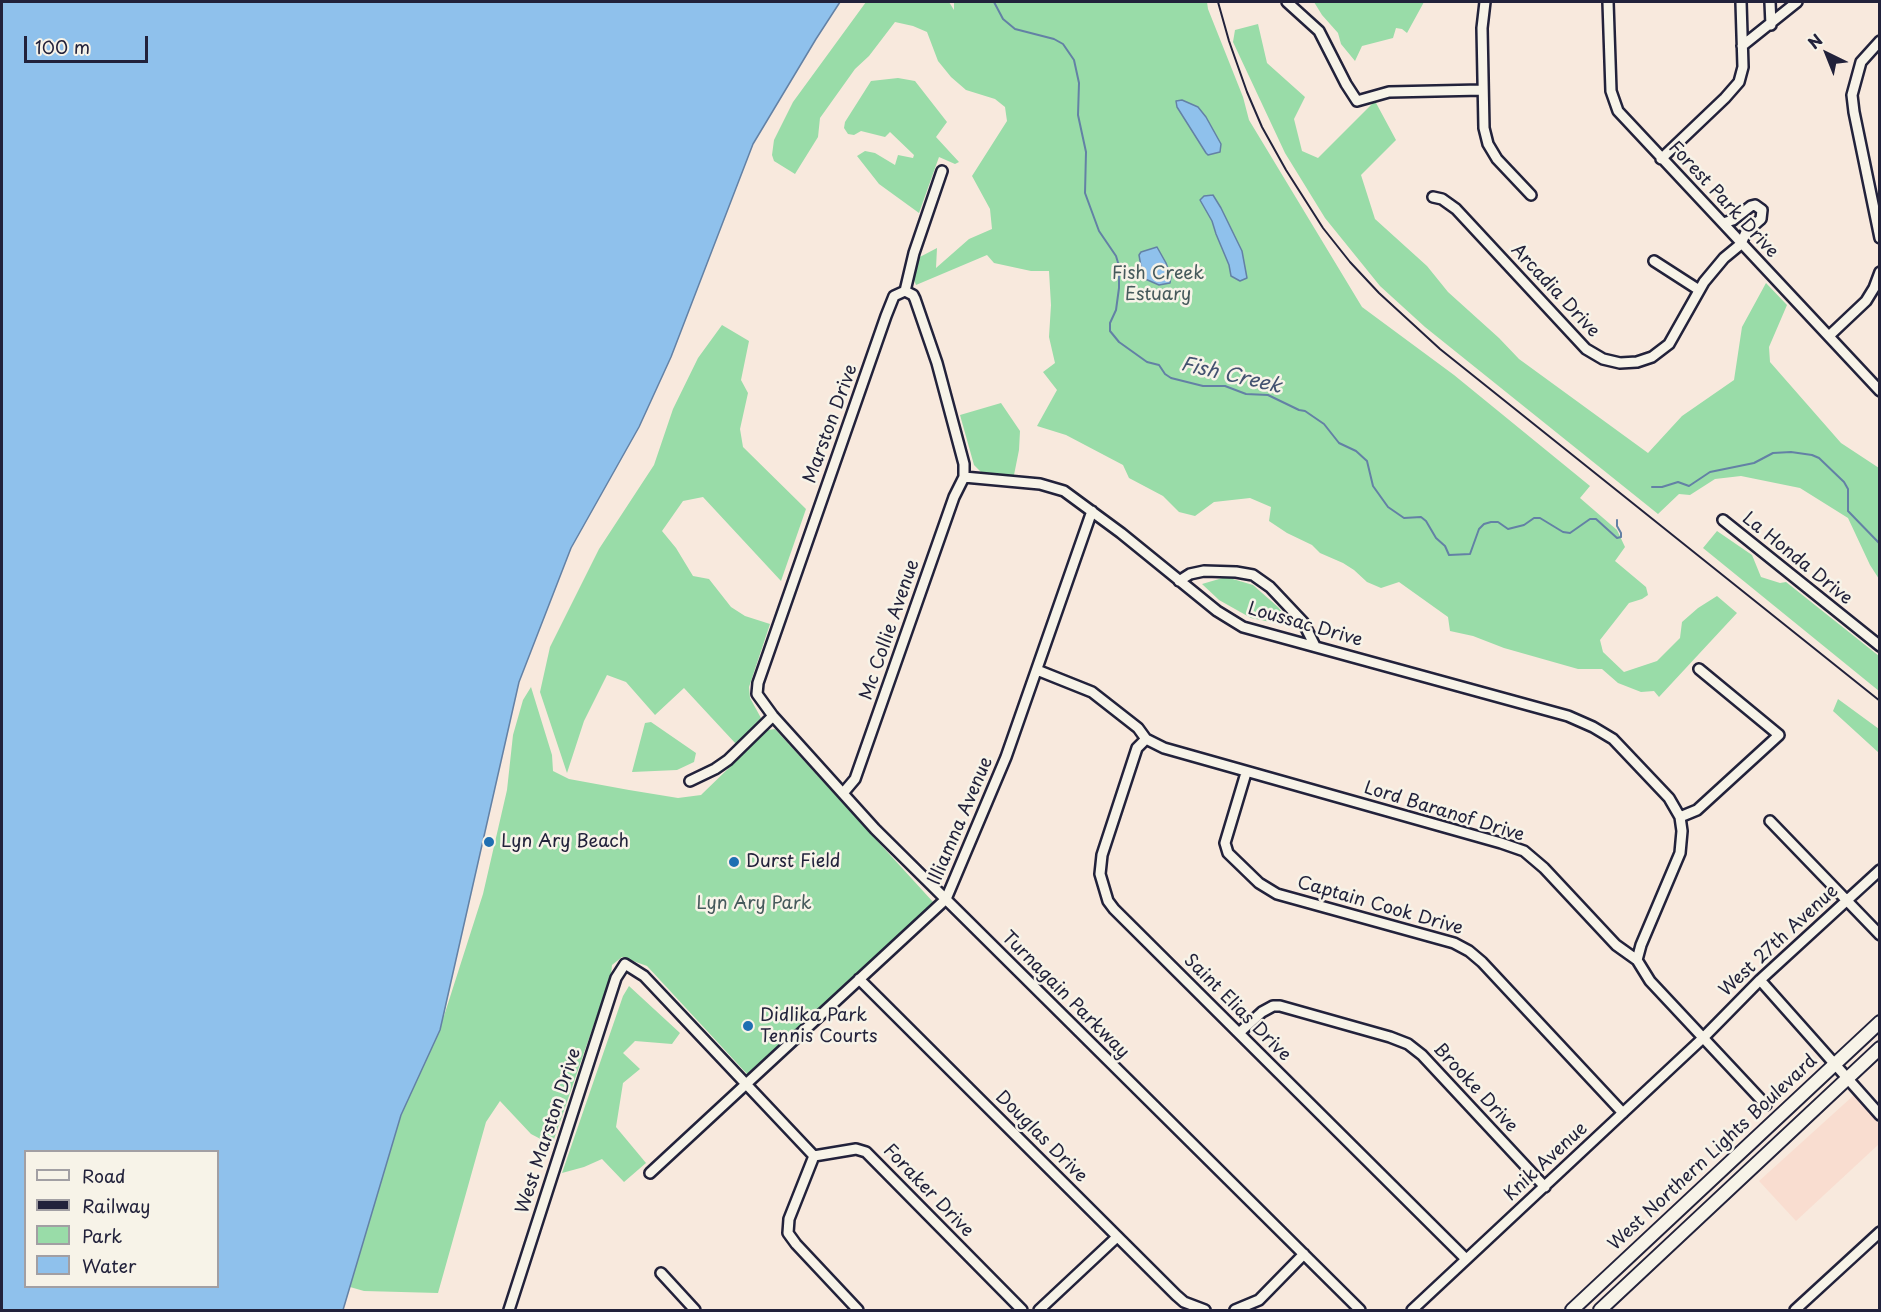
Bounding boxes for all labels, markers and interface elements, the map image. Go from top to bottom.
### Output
scale bar [27,24,152,62]
north arrow [1797,24,1857,84]
text: N [1802,28,1828,54]
text: 100 m [35,33,90,60]
street label: Forest Park Drive [1663,137,1783,263]
street label: Arcadia Drive [1506,240,1604,342]
park label: Fish Creek Estuary [1112,263,1204,306]
water label: Fish Creek [1178,353,1284,399]
street label: Marston Drive [800,362,862,486]
street label: La Honda Drive [1738,508,1856,610]
street label: Mc Collie Avenue [856,557,924,703]
street label: Loussac Drive [1245,598,1365,652]
street label: Illiamna Avenue [924,754,998,888]
street label: Lord Baranof Drive [1361,777,1527,847]
place label: Lyn Ary Beach [501,831,629,853]
marker: Lyn Ary Beach [482,835,496,849]
place label: Durst Field [746,851,840,873]
marker: Durst Field [727,855,741,869]
street label: Captain Cook Drive [1295,872,1465,940]
street label: West 27th Avenue [1715,880,1843,1002]
park label: Lyn Ary Park [696,893,812,915]
street label: Turnagain Parkway [997,927,1133,1063]
street label: Saint Elias Drive [1179,950,1295,1066]
place label: Didlika Park Tennis Courts [760,1005,877,1048]
marker: Didlika Park Tennis Courts [741,1019,755,1033]
street label: Brooke Drive [1428,1039,1522,1137]
street label: West Marston Drive [512,1045,586,1217]
street label: West Northern Lights Boulevard [1604,1051,1822,1255]
street label: Douglas Drive [991,1087,1091,1187]
street label: Knik Avenue [1500,1118,1592,1206]
street label: Foraker Drive [878,1140,978,1242]
legend [24,1150,219,1288]
text: Road [82,1162,126,1189]
text: Railway [82,1192,150,1219]
text: Park [82,1222,122,1249]
text: Water [82,1252,136,1279]

